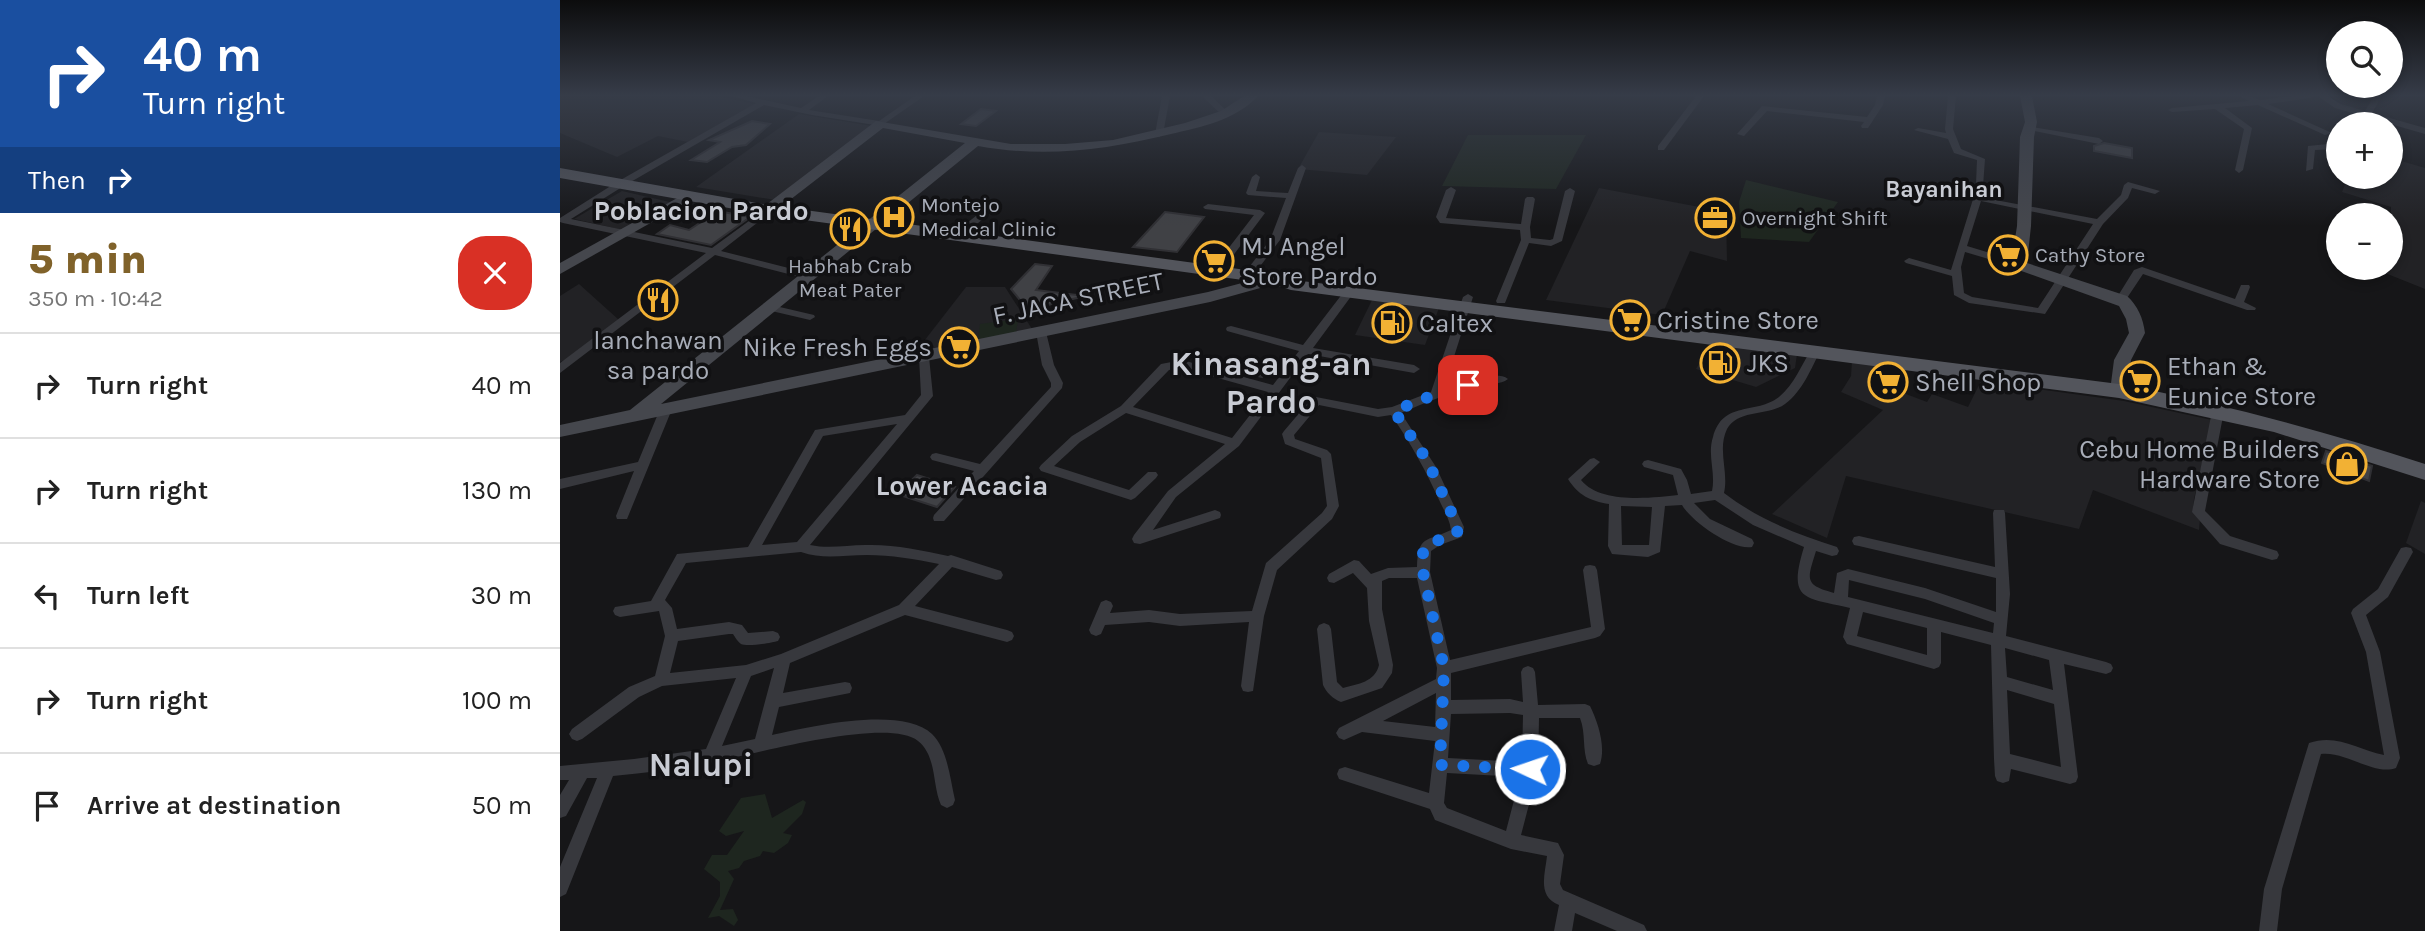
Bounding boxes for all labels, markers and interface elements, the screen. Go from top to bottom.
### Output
map controls [2326,21,2403,280]
button: search [2326,21,2403,98]
text: 40 m [143,26,262,83]
icon: right [28,28,119,119]
text: Turn right [143,85,285,122]
button: + [2326,112,2403,189]
icon: right [100,161,138,199]
text: Then [28,165,86,196]
district label: Bayanihan [1885,176,2003,203]
place label: Montejo Medical Clinic [921,193,1056,241]
district label: Poblacion Pardo [593,194,809,227]
hospital icon: Montejo Medical Clinic [873,196,915,238]
office icon: Overnight Shift [1694,197,1736,239]
button: − [2326,203,2403,280]
place label: Overnight Shift [1742,206,1888,230]
restaurant icon: Habhab Crab Meat Pater [829,208,871,250]
place label: MJ Angel Store Pardo [1241,231,1377,292]
text: 5 min [28,234,147,284]
supermarket icon: Cathy Store [1987,234,2029,276]
button: close [458,236,532,310]
supermarket icon: MJ Angel Store Pardo [1193,240,1235,282]
place label: Cathy Store [2035,243,2145,267]
place label: Habhab Crab Meat Pater [788,254,912,302]
street label: F. JACA STREET [990,265,1166,332]
restaurant icon: lanchawan sa pardo [637,279,679,321]
text: 350 m · 10:42 [28,285,163,312]
supermarket icon: Cristine Store [1609,299,1651,341]
fuel station icon: Caltex [1371,302,1413,344]
place label: Cristine Store [1657,305,1819,336]
place label: Caltex [1419,308,1493,339]
place label: lanchawan sa pardo [593,325,723,386]
supermarket icon: Nike Fresh Eggs [938,326,980,368]
place label: Nike Fresh Eggs [743,332,932,363]
fuel station icon: JKS [1699,342,1741,384]
district label: Kinasang-an Pardo [1171,345,1371,421]
place label: JKS [1747,348,1789,379]
place label: Ethan & Eunice Store [2167,351,2316,412]
pin [1438,355,1498,415]
supermarket icon: Ethan & Eunice Store [2119,360,2161,402]
supermarket icon: Shell Shop [1867,361,1909,403]
icon: arrive [1449,366,1487,404]
icon: right [28,367,66,405]
place label: Shell Shop [1915,367,2041,398]
text: Turn right [87,370,208,401]
text: 40 m [472,370,532,401]
place label: Cebu Home Builders Hardware Store [2079,434,2320,495]
shop icon: Cebu Home Builders Hardware Store [2326,443,2368,485]
district label: Lower Acacia [876,469,1048,502]
icon: right [28,472,66,510]
text: Turn right [87,475,208,506]
text: 130 m [462,475,532,506]
icon: left [28,577,66,615]
text: Turn left [87,580,189,611]
text: 30 m [471,580,532,611]
icon: right [28,682,66,720]
text: Turn right [87,685,208,716]
text: 100 m [462,685,532,716]
position arrow [1493,732,1567,806]
district label: Nalupi [649,746,753,784]
icon: arrive [28,787,66,825]
text: Arrive at destination [87,790,341,821]
text: 50 m [471,790,532,821]

